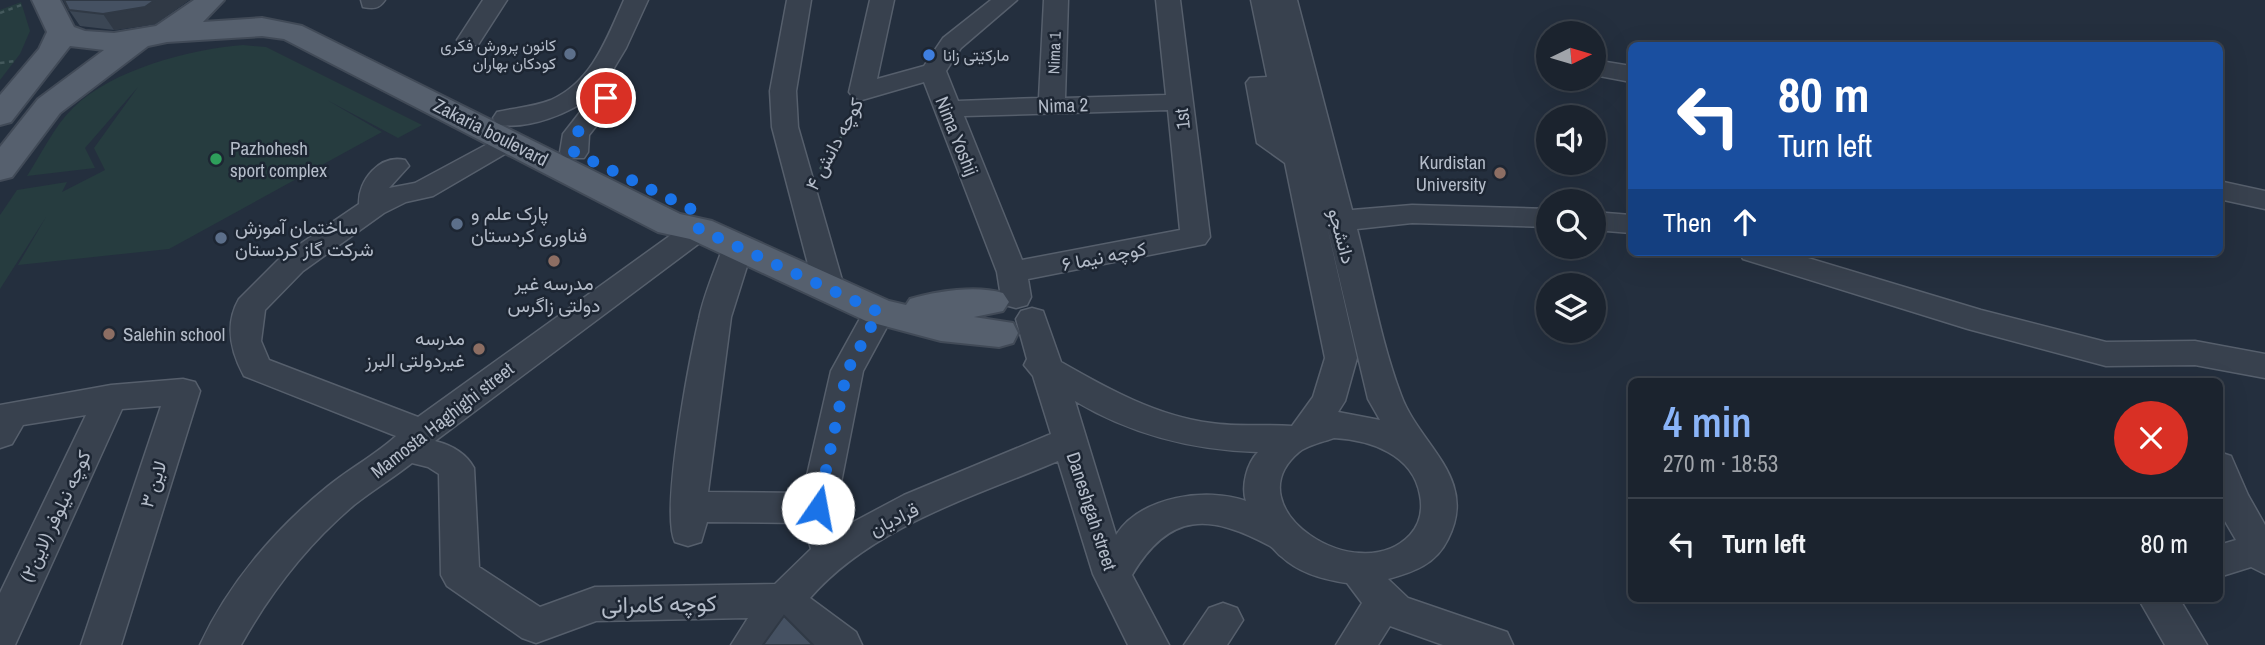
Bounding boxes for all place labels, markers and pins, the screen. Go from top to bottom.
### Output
place label: کانون پرورش فکری کودکان بهاران [440,34,556,74]
place label: مارکێتی زانا [943,44,1009,66]
marker: کانون پرورش فکری کودکان بهاران [562,46,578,62]
marker: مارکێتی زانا [921,47,937,63]
pin [576,68,636,128]
place label: Pazhohesh sport complex [230,135,327,183]
place label: Kurdistan University [1416,149,1486,197]
marker: Pazhohesh sport complex [208,151,224,167]
marker: Kurdistan University [1492,165,1508,181]
place label: پارک علم و فناوری کردستان [471,200,587,248]
place label: ساختمان آموزش شرکت گاز کردستان [235,214,374,262]
marker: پارک علم و فناوری کردستان [449,216,465,232]
marker: ساختمان آموزش شرکت گاز کردستان [213,230,229,246]
marker: مدرسه غیر دولتی زاگرس [546,253,562,269]
place label: مدرسه غیر دولتی زاگرس [508,270,600,318]
place label: Salehin school [123,321,225,347]
place label: مدرسه غیردولتی البرز [364,325,465,373]
marker: Salehin school [101,326,117,342]
marker: مدرسه غیردولتی البرز [471,341,487,357]

